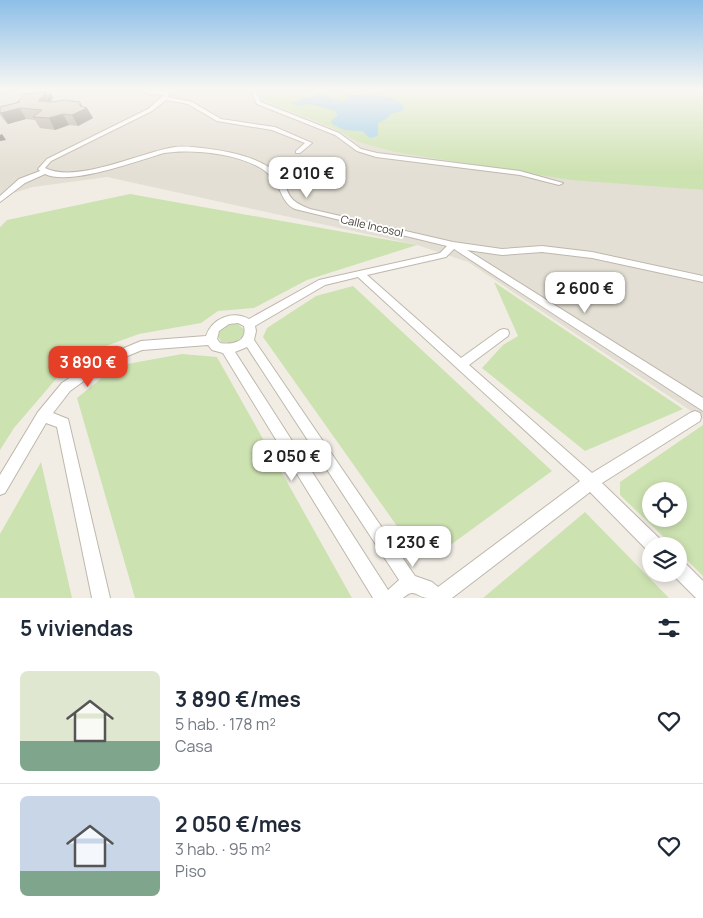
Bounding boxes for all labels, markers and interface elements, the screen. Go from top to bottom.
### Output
pin: 2 010 € [261,156,353,199]
text: 2 010 € [280,162,334,184]
street label: Calle Incosol [339,211,405,240]
pin: 2 600 € [539,272,631,314]
text: 2 600 € [556,277,614,299]
pin: 3 890 € [42,346,134,388]
text: 3 890 € [60,351,116,373]
pin: 2 050 € [246,440,338,482]
text: 2 050 € [263,445,321,467]
map controls [642,482,687,582]
button: locate [642,482,687,527]
pin: 1 230 € [367,526,459,568]
text: 1 230 € [386,531,440,553]
button: layers [642,537,687,582]
text: 5 viviendas [20,614,133,642]
icon: filters [655,614,683,642]
text: 3 890 €/mes [175,685,301,713]
icon: home [60,691,120,751]
icon: heart [655,707,683,735]
text: 5 hab. · 178 m² [175,713,276,735]
text: Casa [175,735,213,757]
text: 2 050 €/mes [175,810,301,838]
icon: home [60,816,120,876]
icon: heart [655,832,683,860]
text: 3 hab. · 95 m² [175,838,271,860]
text: Piso [175,860,206,882]

